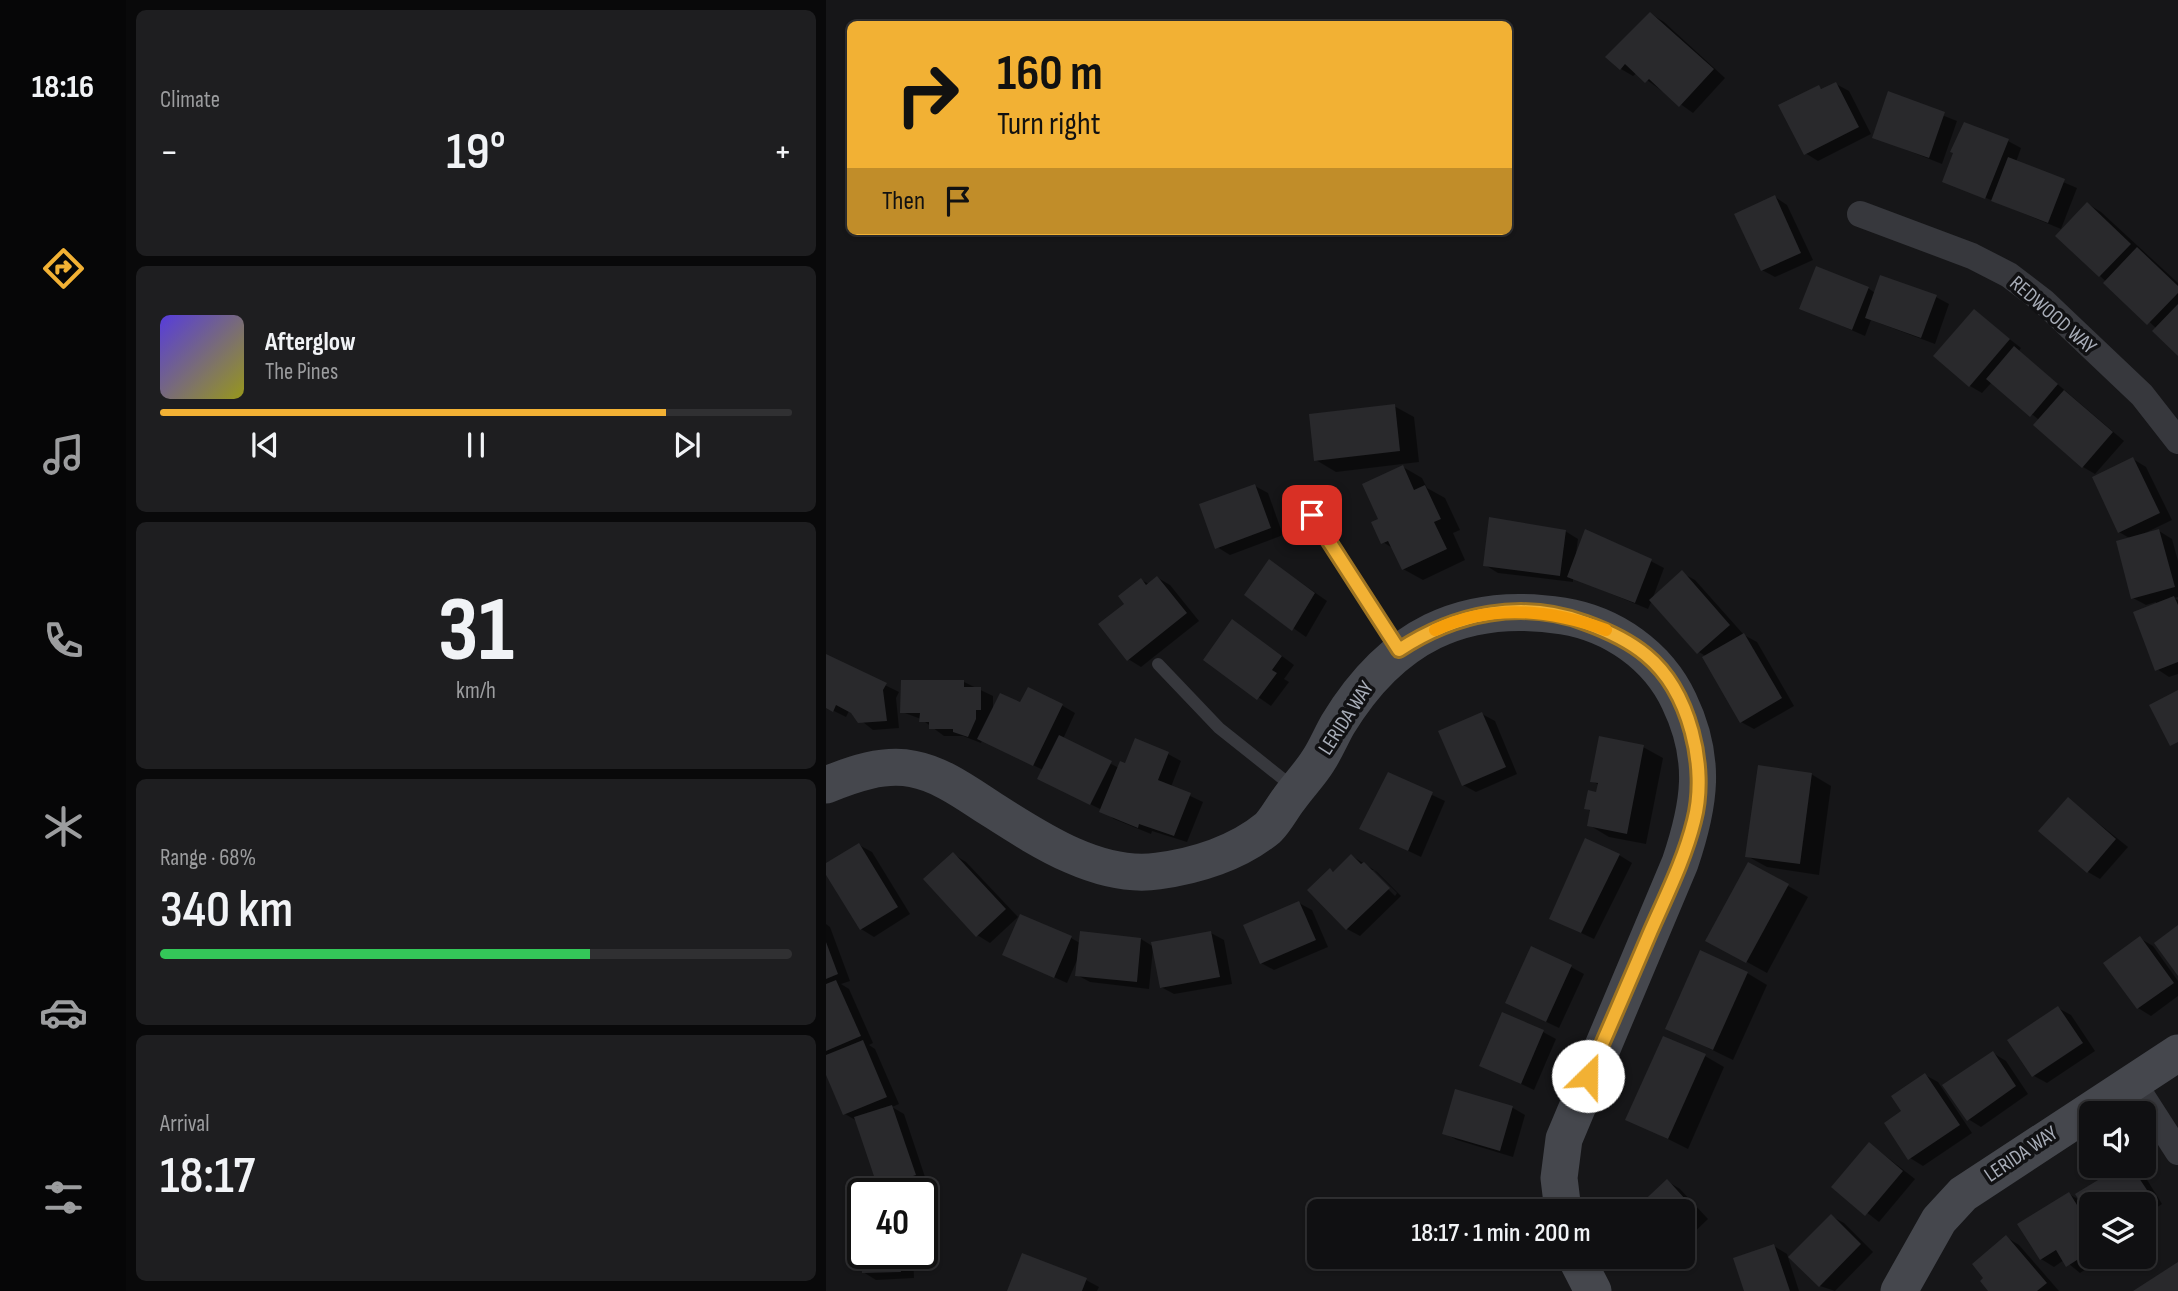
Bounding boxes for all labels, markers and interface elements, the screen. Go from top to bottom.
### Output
text: 160 m [997,45,1103,104]
icon: right [882,49,973,140]
text: 18:16 [32,68,94,107]
text: Climate [160,86,220,114]
text: Turn right [997,105,1101,144]
text: 19° [446,121,506,184]
text: − [160,130,179,175]
text: + [773,130,792,175]
icon: arrive [939,182,977,220]
text: Then [882,186,925,217]
icon: directions [39,244,88,293]
street label: REDWOOD WAY [2005,271,2102,360]
text: Afterglow [265,327,356,358]
text: The Pines [265,358,338,386]
icon: previous [246,426,284,464]
icon: pause [457,426,495,464]
icon: next [668,426,706,464]
icon: music [39,430,88,479]
pin [1282,485,1342,545]
icon: arrive [1293,496,1331,534]
text: 31 [438,577,514,686]
icon: phone [39,616,88,665]
street label: LERIDA WAY [1313,676,1379,760]
text: km/h [456,677,496,705]
icon: climate [39,802,88,851]
text: Range · 68% [160,844,256,872]
text: 340 km [160,879,293,942]
icon: car [39,988,88,1037]
position arrow [1551,1039,1625,1113]
map controls [2079,1101,2156,1269]
button: sound [2079,1101,2156,1178]
text: Arrival [160,1110,209,1138]
street label: LERIDA WAY [1980,1120,2062,1188]
text: 18:17 [160,1145,255,1208]
icon: filters [39,1173,88,1222]
speed limit sign: 40 [847,1178,938,1269]
button: layers [2079,1192,2156,1269]
text: 18:17 · 1 min · 200 m [1411,1218,1591,1249]

